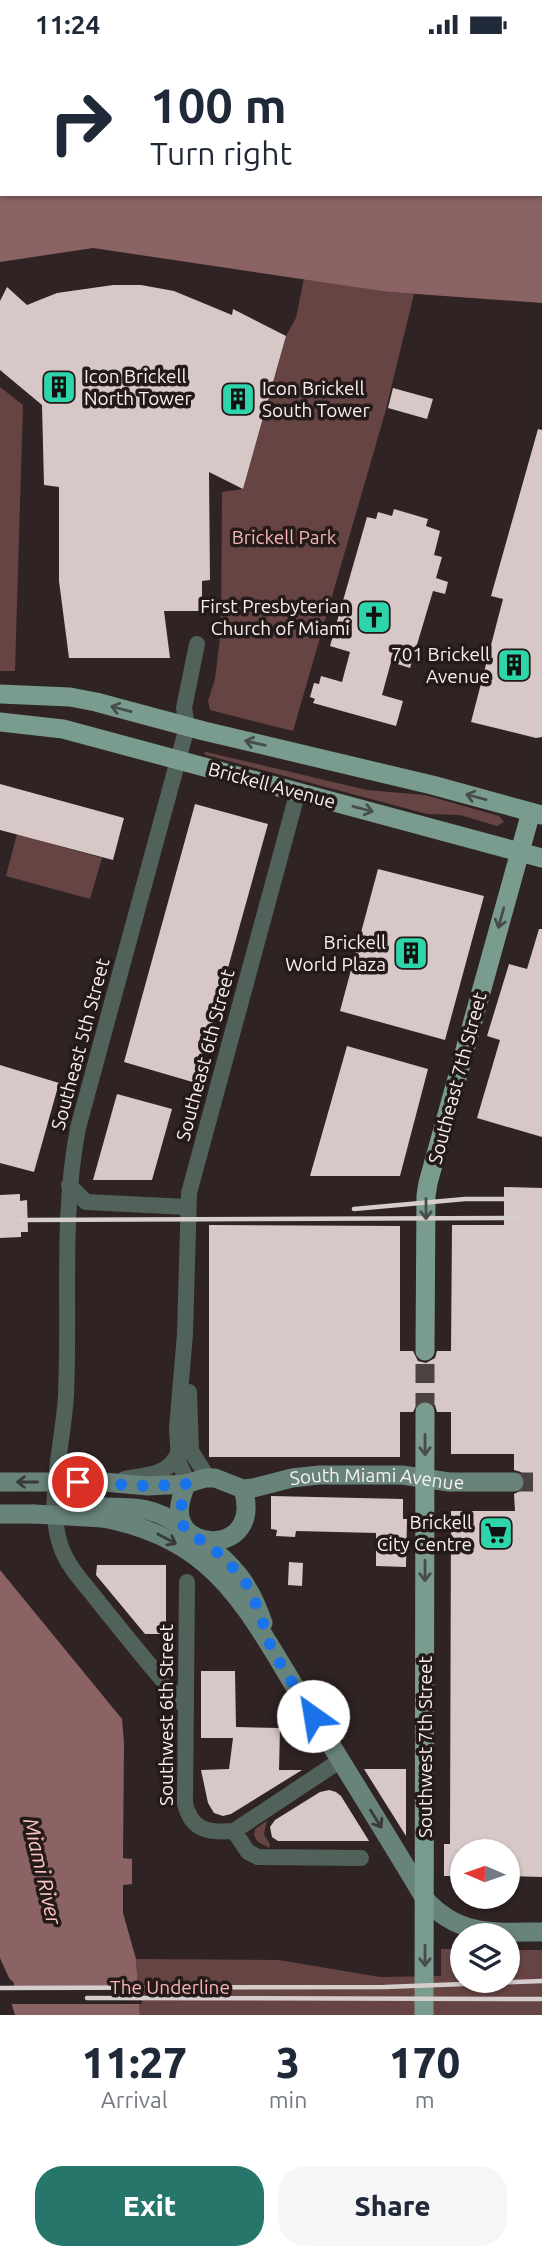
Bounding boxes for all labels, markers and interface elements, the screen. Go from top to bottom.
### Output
text: 11:24 [35,10,100,39]
icon: right [35,77,126,168]
text: 100 m [150,77,287,132]
text: Turn right [150,135,292,171]
place label: Icon Brickell North Tower [84,365,192,409]
building icon: Icon Brickell North Tower [40,368,78,406]
place label: Icon Brickell South Tower [262,377,370,421]
building icon: Icon Brickell South Tower [219,380,257,418]
park label: Brickell Park [232,526,337,548]
place label: First Presbyterian Church of Miami [200,595,350,639]
church icon: First Presbyterian Church of Miami [355,598,393,636]
place label: 701 Brickell Avenue [391,643,490,687]
building icon: 701 Brickell Avenue [495,646,533,684]
one-way arrow [110,702,132,715]
one-way arrow [244,736,267,750]
street label: Brickell Avenue [206,757,338,813]
one-way arrow [465,790,488,803]
one-way arrow [351,803,374,816]
one-way arrow [494,906,507,929]
place label: Brickell World Plaza [285,931,386,975]
building icon: Brickell World Plaza [392,934,430,972]
street label: Southeast 5th Street [46,955,114,1132]
street label: Southeast 6th Street [171,966,239,1143]
street label: Southeast 7th Street [423,989,491,1166]
one-way arrow [419,1197,433,1220]
one-way arrow [418,1433,432,1456]
pin [48,1452,108,1512]
icon: arrive [59,1463,97,1501]
street label: South Miami Avenue [289,1464,464,1494]
one-way arrow [16,1475,39,1489]
place label: Brickell City Centre [377,1511,472,1555]
supermarket icon: Brickell City Centre [477,1514,515,1552]
one-way arrow [156,1533,177,1547]
one-way arrow [418,1559,432,1582]
street label: Southwest 6th Street [155,1624,177,1806]
street label: Southwest 7th Street [414,1656,436,1838]
position arrow [276,1679,350,1753]
one-way arrow [370,1808,384,1828]
water label: Miami River [19,1815,67,1928]
north arrow [450,1839,520,1909]
map controls [450,1839,520,1993]
button: layers [450,1923,520,1993]
one-way arrow [418,1944,432,1967]
park label: The Underline [110,1976,230,1998]
text: 11:27 [82,2039,187,2086]
text: 3 [276,2039,300,2086]
text: 170 [389,2039,460,2086]
text: Arrival [101,2087,168,2112]
text: min [269,2087,307,2112]
text: m [415,2087,435,2112]
button: Exit [35,2166,264,2246]
button: Share [278,2166,507,2246]

